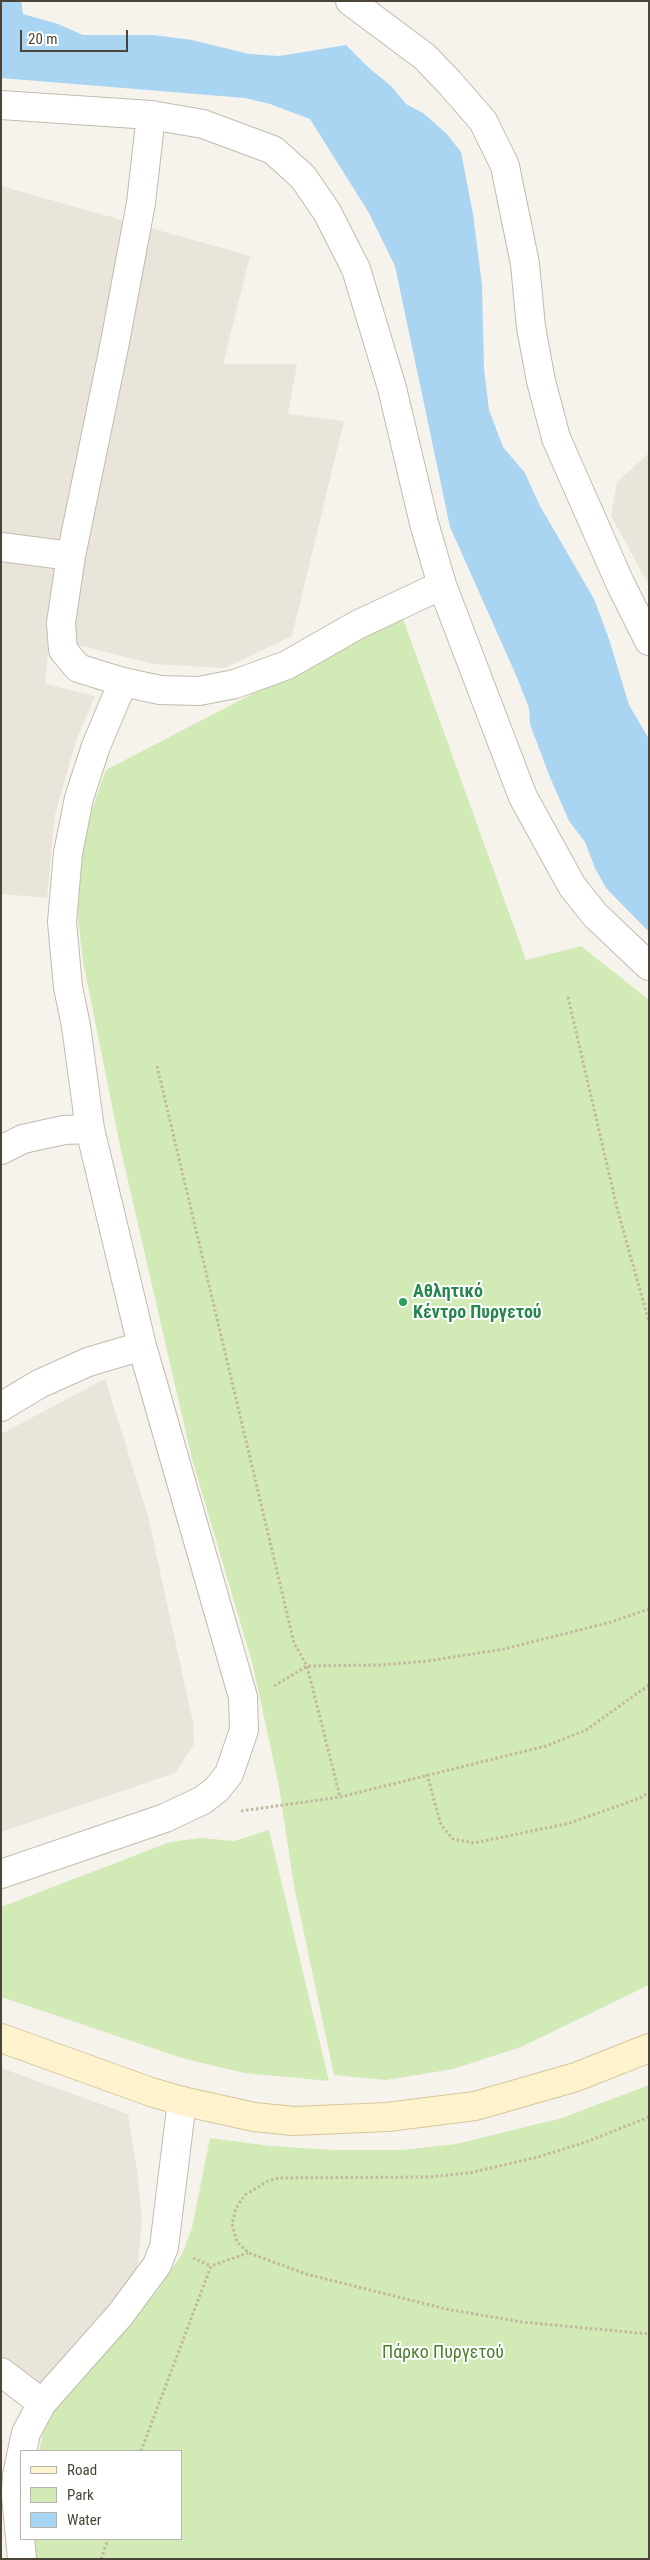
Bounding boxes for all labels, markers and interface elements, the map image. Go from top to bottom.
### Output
scale bar [22,20,130,52]
text: 20 m [28,30,58,48]
place label: Αθλητικό Κέντρο Πυργετού [413,1281,542,1324]
marker: Αθλητικό Κέντρο Πυργετού [397,1296,409,1308]
park label: Πάρκο Πυργετού [382,2342,504,2364]
legend [20,2450,182,2540]
text: Road [67,2461,97,2479]
text: Park [67,2486,94,2504]
text: Water [67,2511,101,2529]

